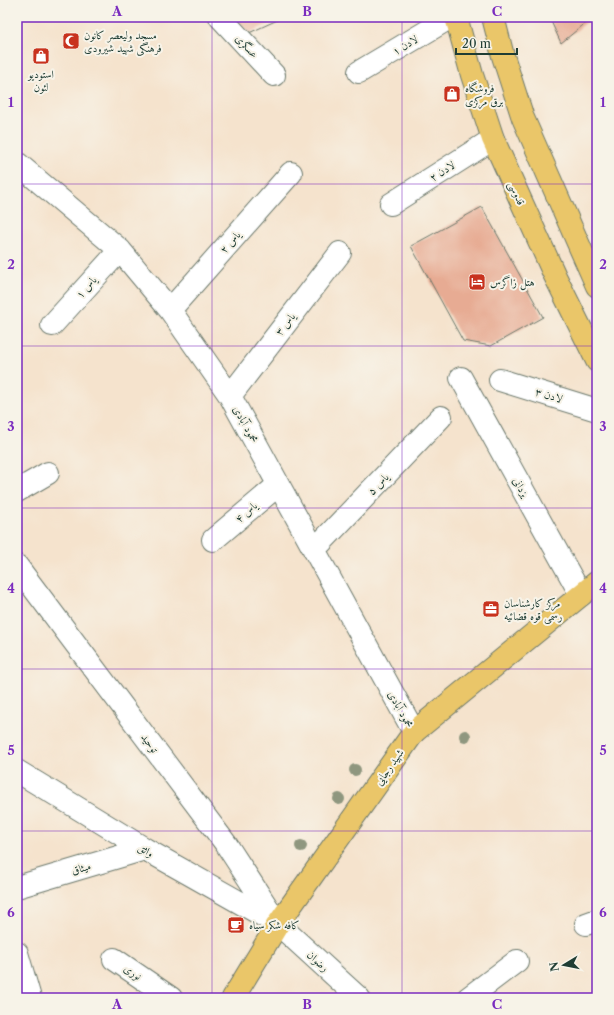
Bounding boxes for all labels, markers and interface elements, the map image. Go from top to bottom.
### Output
text: A [111,3,123,19]
text: B [302,3,312,19]
text: C [492,3,502,19]
place label: مسجد ولیعصر کانون فرهنگی شهید شیرودی [84,28,162,56]
scale bar [456,30,517,56]
mosque icon: مسجد ولیعصر کانون فرهنگی شهید شیرودی [61,31,81,51]
street label: عسگری [233,31,261,61]
street label: لادن ۱ [390,32,420,58]
text: 20 m [462,36,491,51]
shop icon: استوديو لئون [31,46,51,66]
place label: استوديو لئون [27,67,54,94]
place label: فروشگاه برق مرکزی [465,81,503,109]
shop icon: فروشگاه برق مرکزی [442,84,462,104]
text: 1 [8,94,14,110]
text: 1 [600,94,606,110]
street label: لادن ۲ [427,158,457,184]
street label: قدوسی [505,179,528,208]
street label: یاس ۲ [217,227,244,256]
text: 2 [7,256,15,272]
text: 2 [599,256,607,272]
street label: یاس ۱ [72,272,100,301]
hotel icon: هتل زاگرس [467,272,487,292]
place label: هتل زاگرس [490,275,535,291]
street label: یاس ۳ [272,309,299,338]
street label: لادن ۳ [534,384,564,406]
street label: محمود آبادی [230,403,262,445]
text: 3 [7,418,15,434]
text: 3 [599,418,607,434]
street label: یاس ۵ [364,470,392,498]
street label: یزدانی [510,475,533,500]
street label: یاس ۴ [232,498,261,525]
text: 4 [7,580,15,596]
text: 4 [599,580,607,596]
place label: مرکز کارشناسان رسمی قوه قضائیه [504,596,563,625]
office icon: مرکز کارشناسان رسمی قوه قضائیه [481,599,501,619]
street label: محمود آبادی [385,688,417,730]
street label: توحید [138,730,162,756]
text: 5 [7,742,15,758]
text: 5 [599,742,607,758]
street label: شهید رجایی [371,746,408,789]
street label: واثق [136,840,156,860]
street label: میثاق [70,859,92,877]
text: 6 [7,904,15,920]
text: 6 [599,904,607,920]
cafe icon: کافه شکر سیاه [226,915,246,935]
place label: کافه شکر سیاه [249,918,300,932]
north arrow [544,945,584,985]
street label: رضوان [304,948,332,974]
text: N [546,960,562,973]
street label: نوری [121,961,145,983]
text: A [111,996,123,1012]
text: B [302,996,312,1012]
text: C [492,996,502,1012]

